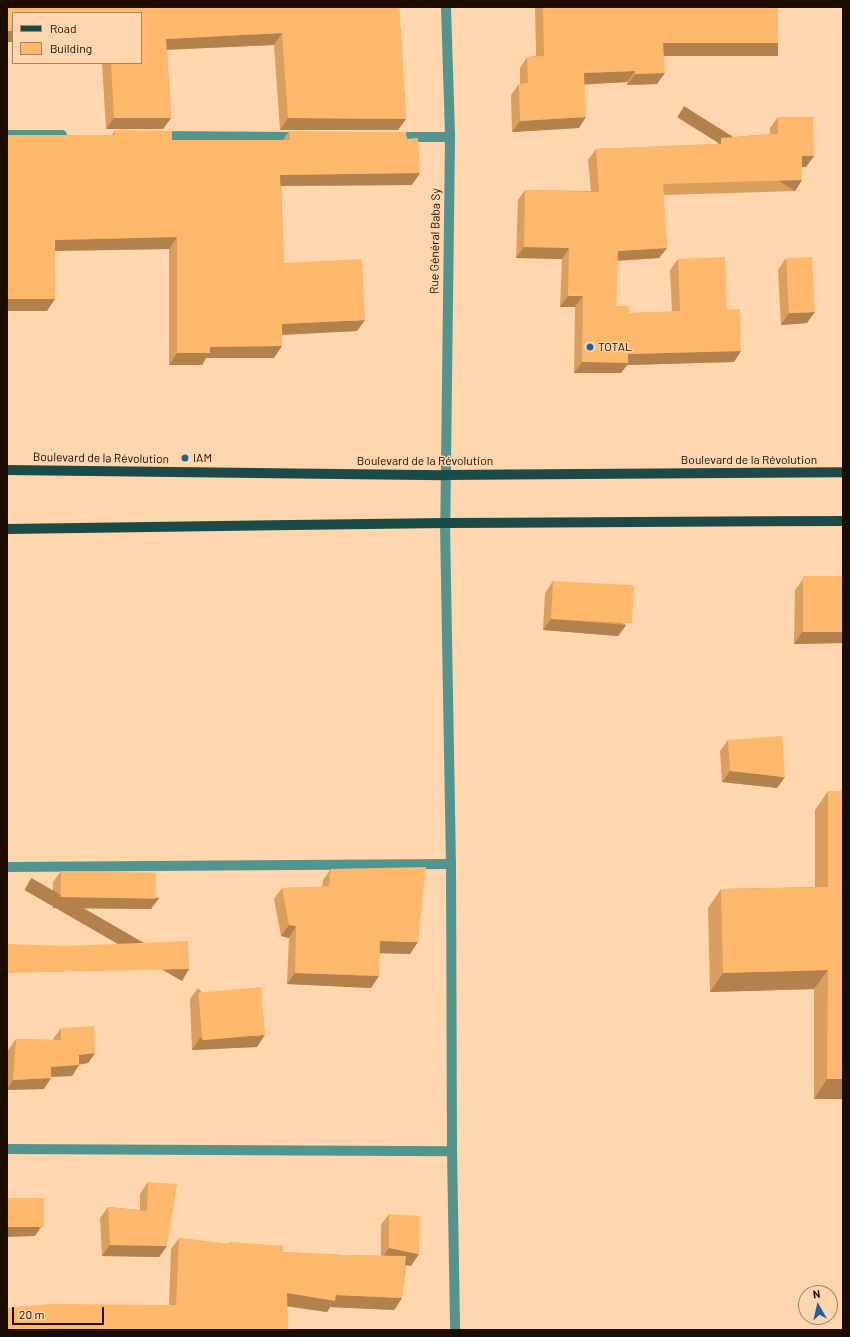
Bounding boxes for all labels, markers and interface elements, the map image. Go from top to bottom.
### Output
legend [12,12,142,64]
text: Road [50,21,77,35]
text: Building [50,41,92,55]
street label: Rue Général Baba Sy [427,188,443,294]
place label: TOTAL [598,340,632,354]
marker: TOTAL [585,342,595,352]
street label: Boulevard de la Révolution [33,450,169,466]
place label: IAM [193,451,212,465]
marker: IAM [180,453,190,463]
street label: Boulevard de la Révolution [681,453,817,467]
street label: Boulevard de la Révolution [357,454,493,468]
north arrow [798,1285,838,1325]
text: N [812,1287,821,1301]
scale bar [14,1299,106,1325]
text: 20 m [19,1307,45,1321]

